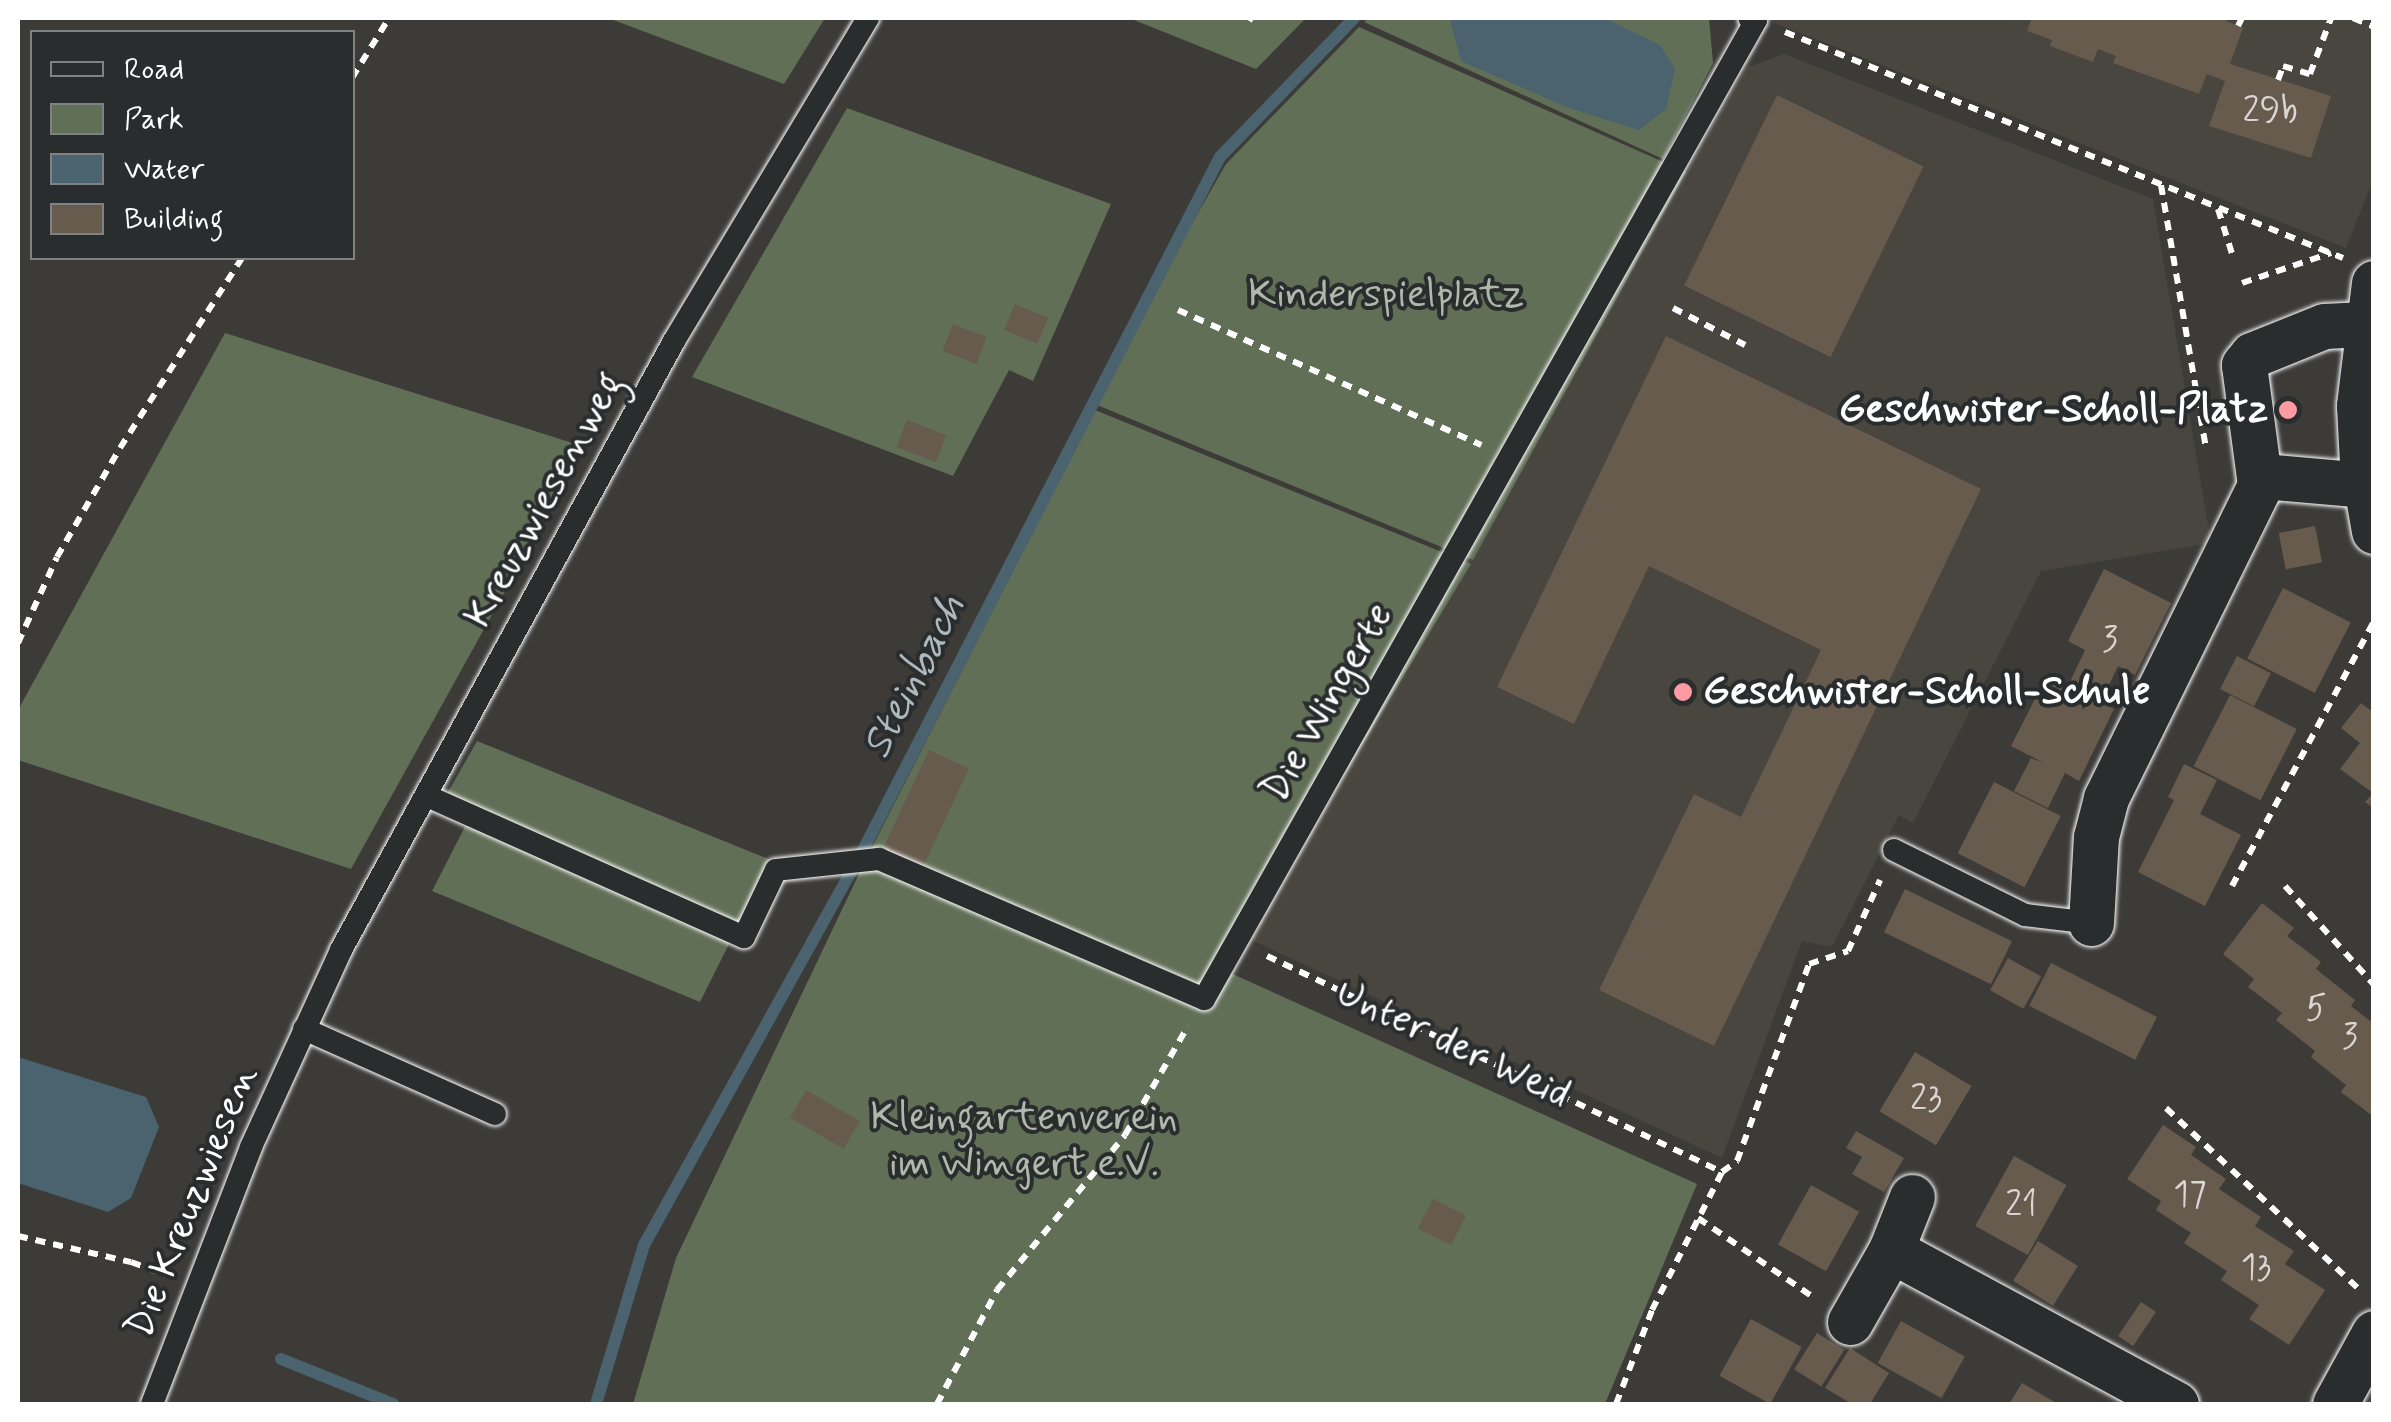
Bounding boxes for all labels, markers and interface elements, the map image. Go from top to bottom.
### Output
legend [30,30,355,260]
text: Road [124,50,184,89]
house number: 29b [2242,90,2298,132]
text: Park [124,100,184,139]
text: Water [124,150,204,189]
text: Building [124,200,223,239]
park label: Kinderspielplatz [1248,271,1524,319]
street label: Kreuzwiesenweg [455,364,635,636]
place label: Geschwister-Scholl-Platz [1839,386,2268,434]
marker: Geschwister-Scholl-Platz [2277,399,2299,421]
water label: Steinbach [852,587,978,767]
street label: Die Wingerte [1252,595,1404,811]
house number: 3 [2102,619,2118,661]
place label: Geschwister-Scholl-Schule [1703,668,2151,716]
marker: Geschwister-Scholl-Schule [1672,681,1694,703]
street label: Unter der Weid [1327,968,1579,1120]
house number: 5 [2306,988,2326,1030]
house number: 3 [2342,1016,2358,1058]
street label: Die Kreuzwiesen [116,1061,268,1343]
house number: 23 [1910,1078,1942,1120]
park label: Kleingartenverein im Wingert e.V. [870,1094,1178,1188]
house number: 17 [2173,1174,2207,1216]
house number: 21 [2005,1184,2037,1226]
house number: 13 [2241,1247,2271,1289]

